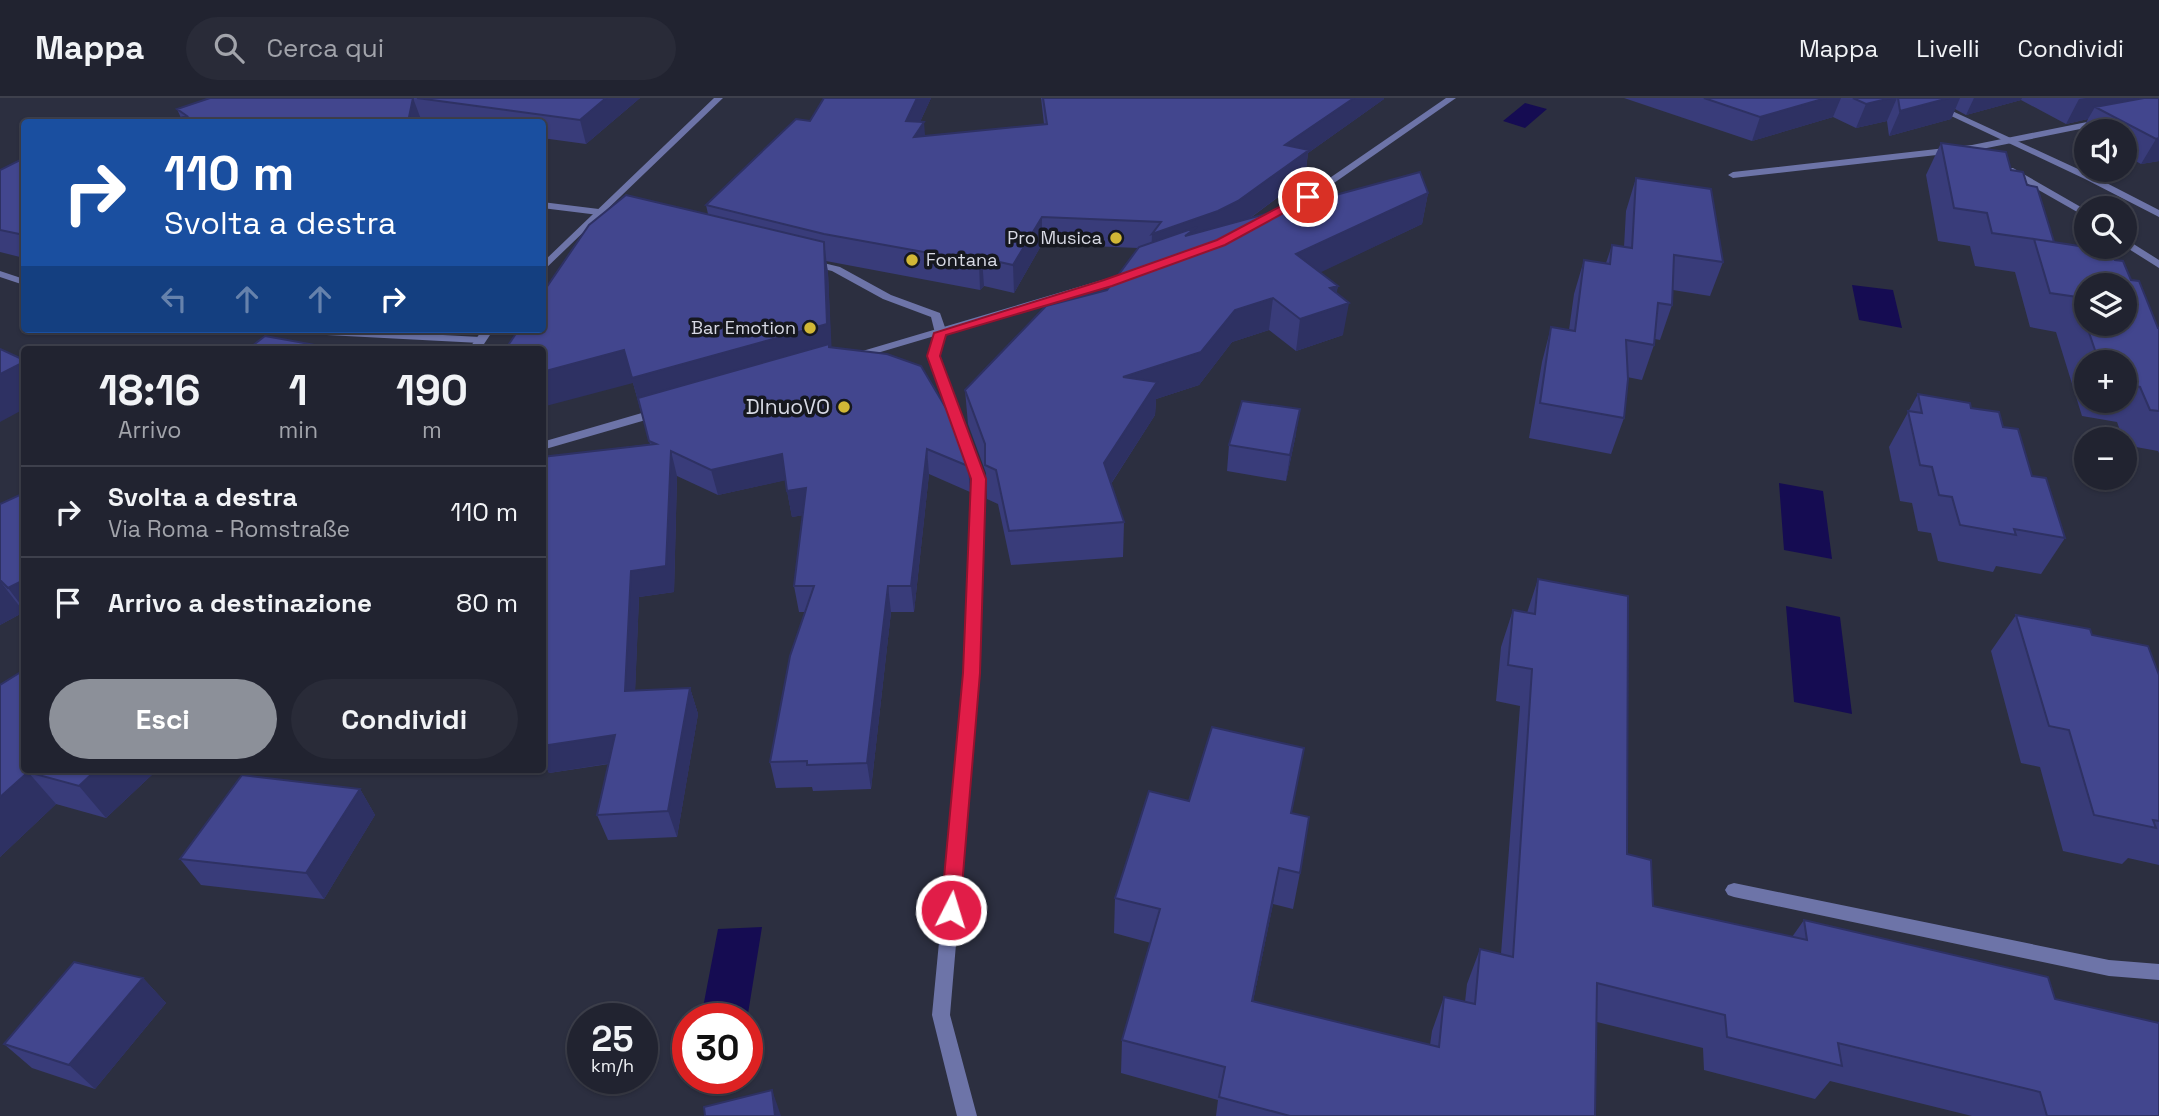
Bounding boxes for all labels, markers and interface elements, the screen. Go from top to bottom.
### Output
search box [186,17,676,80]
text: Mappa [35,27,144,69]
icon: search [210,29,248,67]
text: Cerca qui [266,31,384,65]
text: Mappa [1799,33,1878,64]
text: Livelli [1916,33,1980,64]
text: Condividi [2018,33,2124,64]
map controls [2074,119,2137,490]
button: sound [2074,119,2137,182]
text: 110 m [164,142,294,204]
icon: right [49,147,140,238]
pin [1278,167,1338,227]
icon: arrive [1289,178,1327,216]
button: search [2074,196,2137,259]
text: Svolta a destra [164,203,396,243]
place label: Pro Musica [1007,226,1102,249]
marker: Pro Musica [1108,230,1124,246]
place label: Fontana [926,248,997,271]
marker: Fontana [904,252,920,268]
button: layers [2074,273,2137,336]
icon: left [155,280,193,318]
icon: ahead [228,280,266,318]
icon: ahead [301,280,339,318]
icon: right [374,280,412,318]
place label: Bar Emotion [691,316,796,339]
marker: Bar Emotion [802,320,818,336]
button: + [2074,350,2137,413]
text: 18:16 [99,364,201,417]
text: 1 [289,364,308,417]
text: 190 [396,364,468,417]
place label: DInuoVO [746,393,830,420]
marker: DInuoVO [836,399,852,415]
text: Arrivo [118,415,182,445]
text: min [278,415,318,445]
text: m [422,415,442,445]
button: − [2074,427,2137,490]
text: Svolta a destra [108,480,297,514]
icon: right [49,493,87,531]
text: 110 m [451,495,518,529]
text: Via Roma - Romstraße [108,514,350,544]
icon: arrive [49,584,87,622]
text: Arrivo a destinazione [108,586,372,620]
text: 80 m [456,586,518,620]
button: Esci [49,679,277,759]
button: Condividi [291,679,518,759]
position arrow [914,873,988,947]
speed limit sign: 30 [672,1003,763,1094]
text: 25 [592,1017,633,1061]
text: km/h [591,1054,634,1077]

